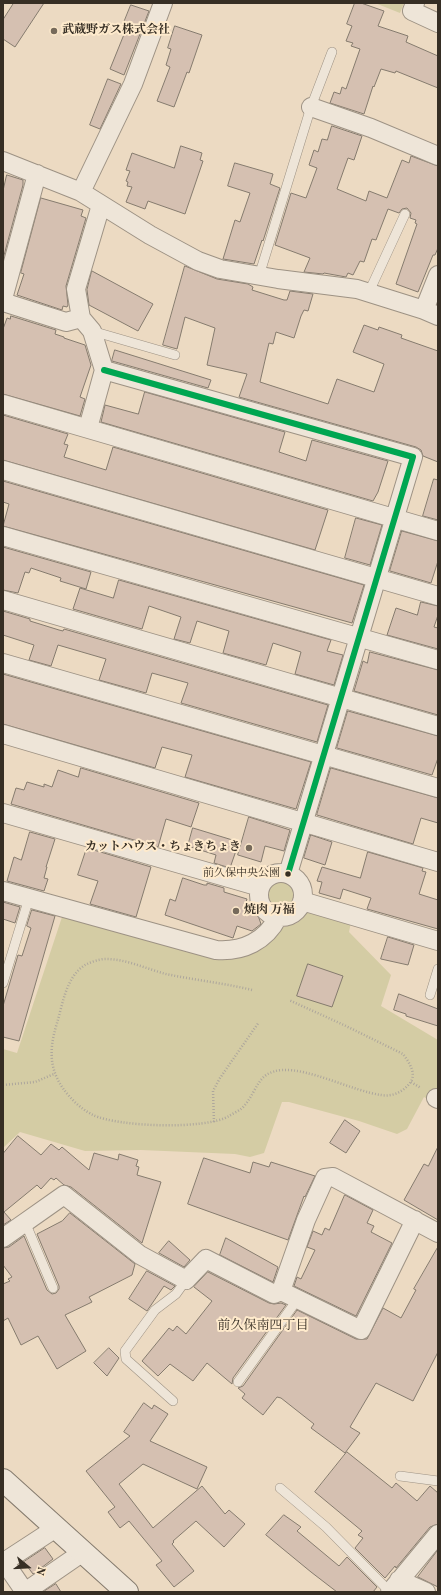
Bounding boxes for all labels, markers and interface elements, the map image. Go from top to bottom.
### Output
place label: 武蔵野ガス株式会社 [62,24,170,38]
marker: 武蔵野ガス株式会社 [49,26,59,36]
place label: カットハウス・ちょきちょき [85,841,241,855]
marker: カットハウス・ちょきちょき [244,843,254,853]
place label: 前久保中央公園 [203,867,280,881]
marker: 前久保中央公園 [283,869,293,879]
place label: 焼肉 万福 [244,904,294,918]
marker: 焼肉 万福 [231,906,241,916]
district label: 前久保南四丁目 [218,1319,308,1335]
north arrow [8,1547,48,1587]
text: N [32,1565,48,1577]

